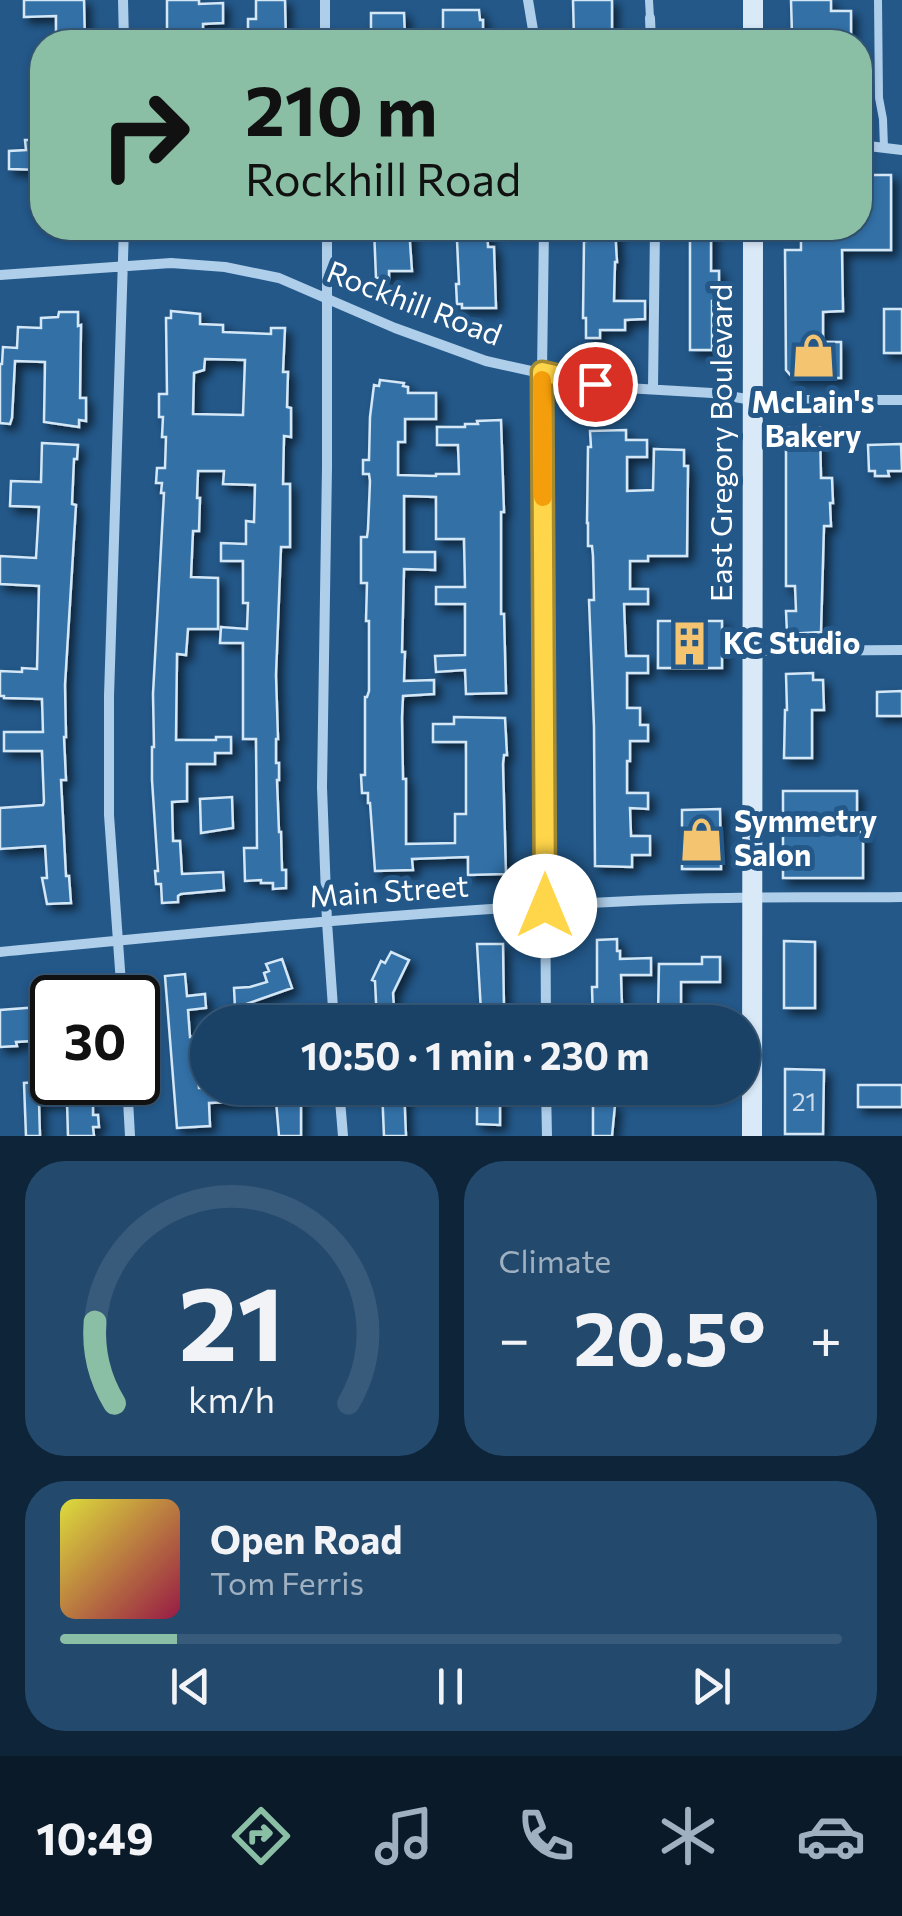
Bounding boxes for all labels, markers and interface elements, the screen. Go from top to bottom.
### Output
text: 210 m [245,65,437,150]
icon: right [80,70,210,200]
text: Rockhill Road [245,150,521,205]
street label: Rockhill Road [322,251,507,352]
street label: East Gregory Boulevard [701,284,738,602]
shop icon: McLain's Bakery [789,332,837,380]
pin [553,342,638,427]
icon: arrive [568,357,623,412]
place label: McLain's Bakery [752,382,874,453]
building icon: KC Studio [666,620,714,668]
place label: KC Studio [723,623,860,660]
place label: Symmetry Salon [734,801,878,872]
shop icon: Symmetry Salon [677,815,725,863]
position arrow [493,854,597,958]
street label: Main Street [308,865,470,914]
speed limit sign: 30 [30,975,160,1105]
text: 10:50 · 1 min · 230 m [301,1031,649,1078]
house number: 21 [792,1086,816,1116]
text: Climate [499,1240,611,1280]
text: 21 [179,1255,285,1382]
text: 20.5° [573,1290,766,1381]
text: − [499,1303,530,1370]
text: + [810,1303,842,1370]
text: km/h [188,1377,275,1420]
text: Open Road [210,1515,403,1562]
text: Tom Ferris [210,1562,364,1602]
icon: previous [163,1659,218,1714]
icon: pause [423,1659,478,1714]
icon: next [684,1659,739,1714]
icon: directions [226,1801,296,1871]
icon: music [369,1801,439,1871]
icon: phone [511,1801,581,1871]
icon: climate [653,1801,723,1871]
icon: car [796,1801,866,1871]
text: 10:49 [36,1809,154,1864]

